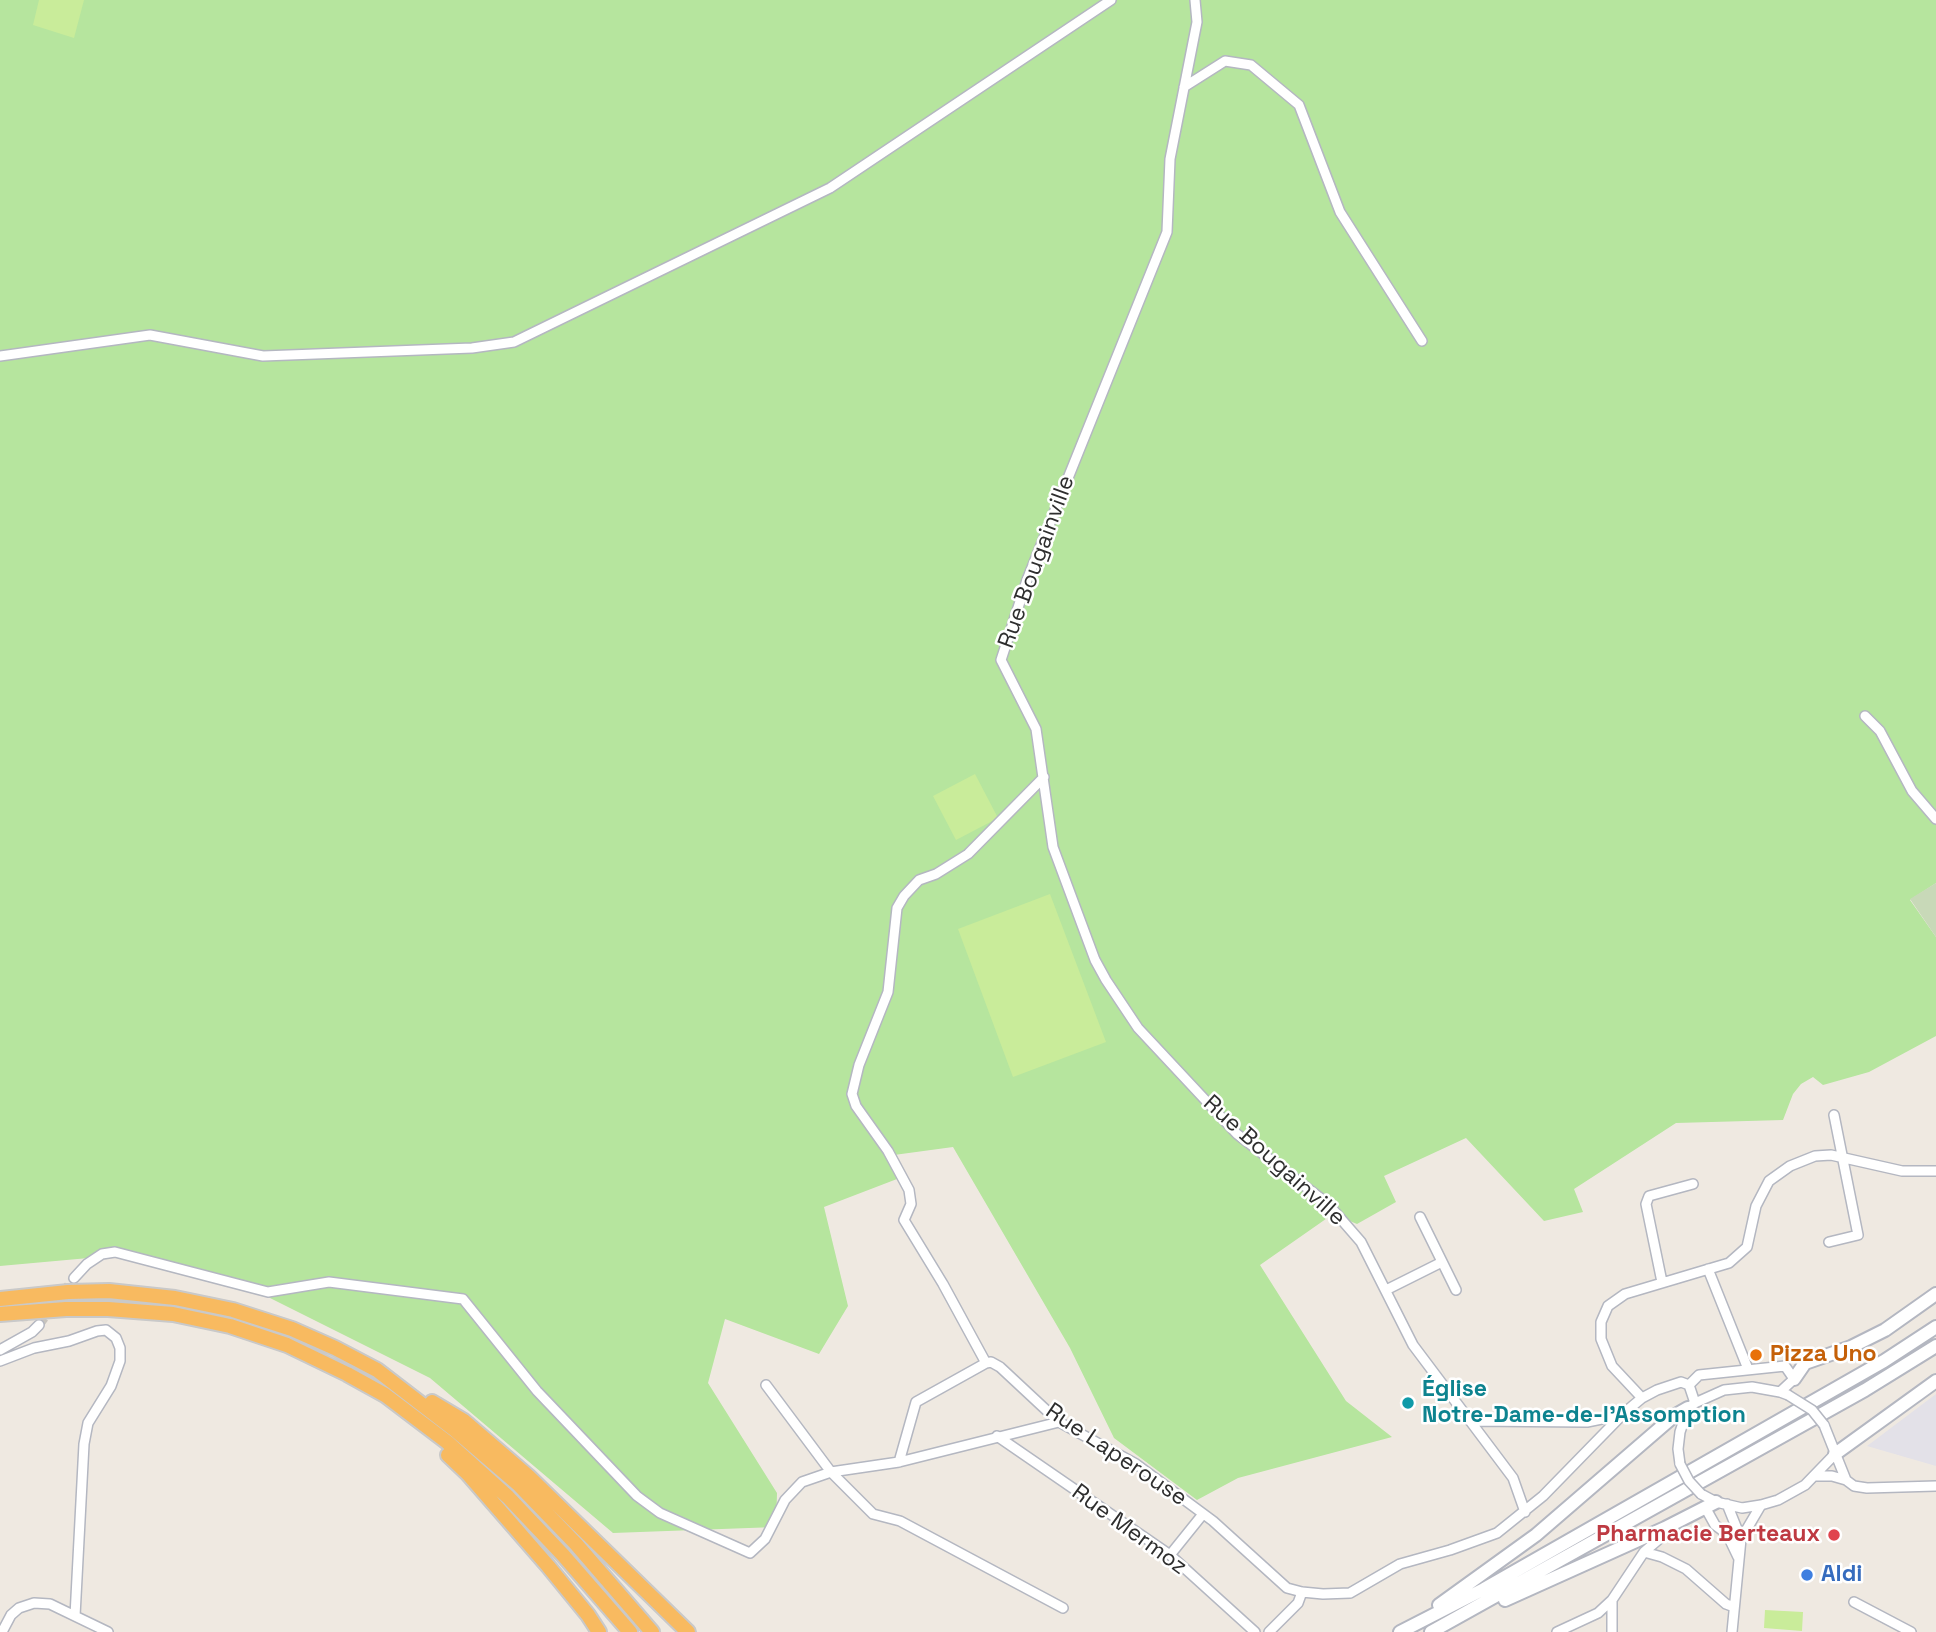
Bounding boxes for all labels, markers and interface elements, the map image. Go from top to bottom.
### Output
street label: Rue Bougainville [993,472,1081,652]
street label: Rue Bougainville [1197,1090,1351,1232]
place label: Pizza Uno [1770,1341,1877,1369]
marker: Pizza Uno [1748,1347,1764,1363]
place label: Église Notre-Dame-de-l'Assomption [1422,1376,1746,1430]
marker: Église Notre-Dame-de-l'Assomption [1400,1395,1416,1411]
street label: Rue Laperouse [1040,1398,1192,1512]
street label: Rue Mermoz [1066,1479,1192,1581]
place label: Pharmacie Berteaux [1596,1521,1820,1549]
marker: Pharmacie Berteaux [1826,1527,1842,1543]
place label: Aldi [1821,1561,1862,1589]
marker: Aldi [1799,1567,1815,1583]

